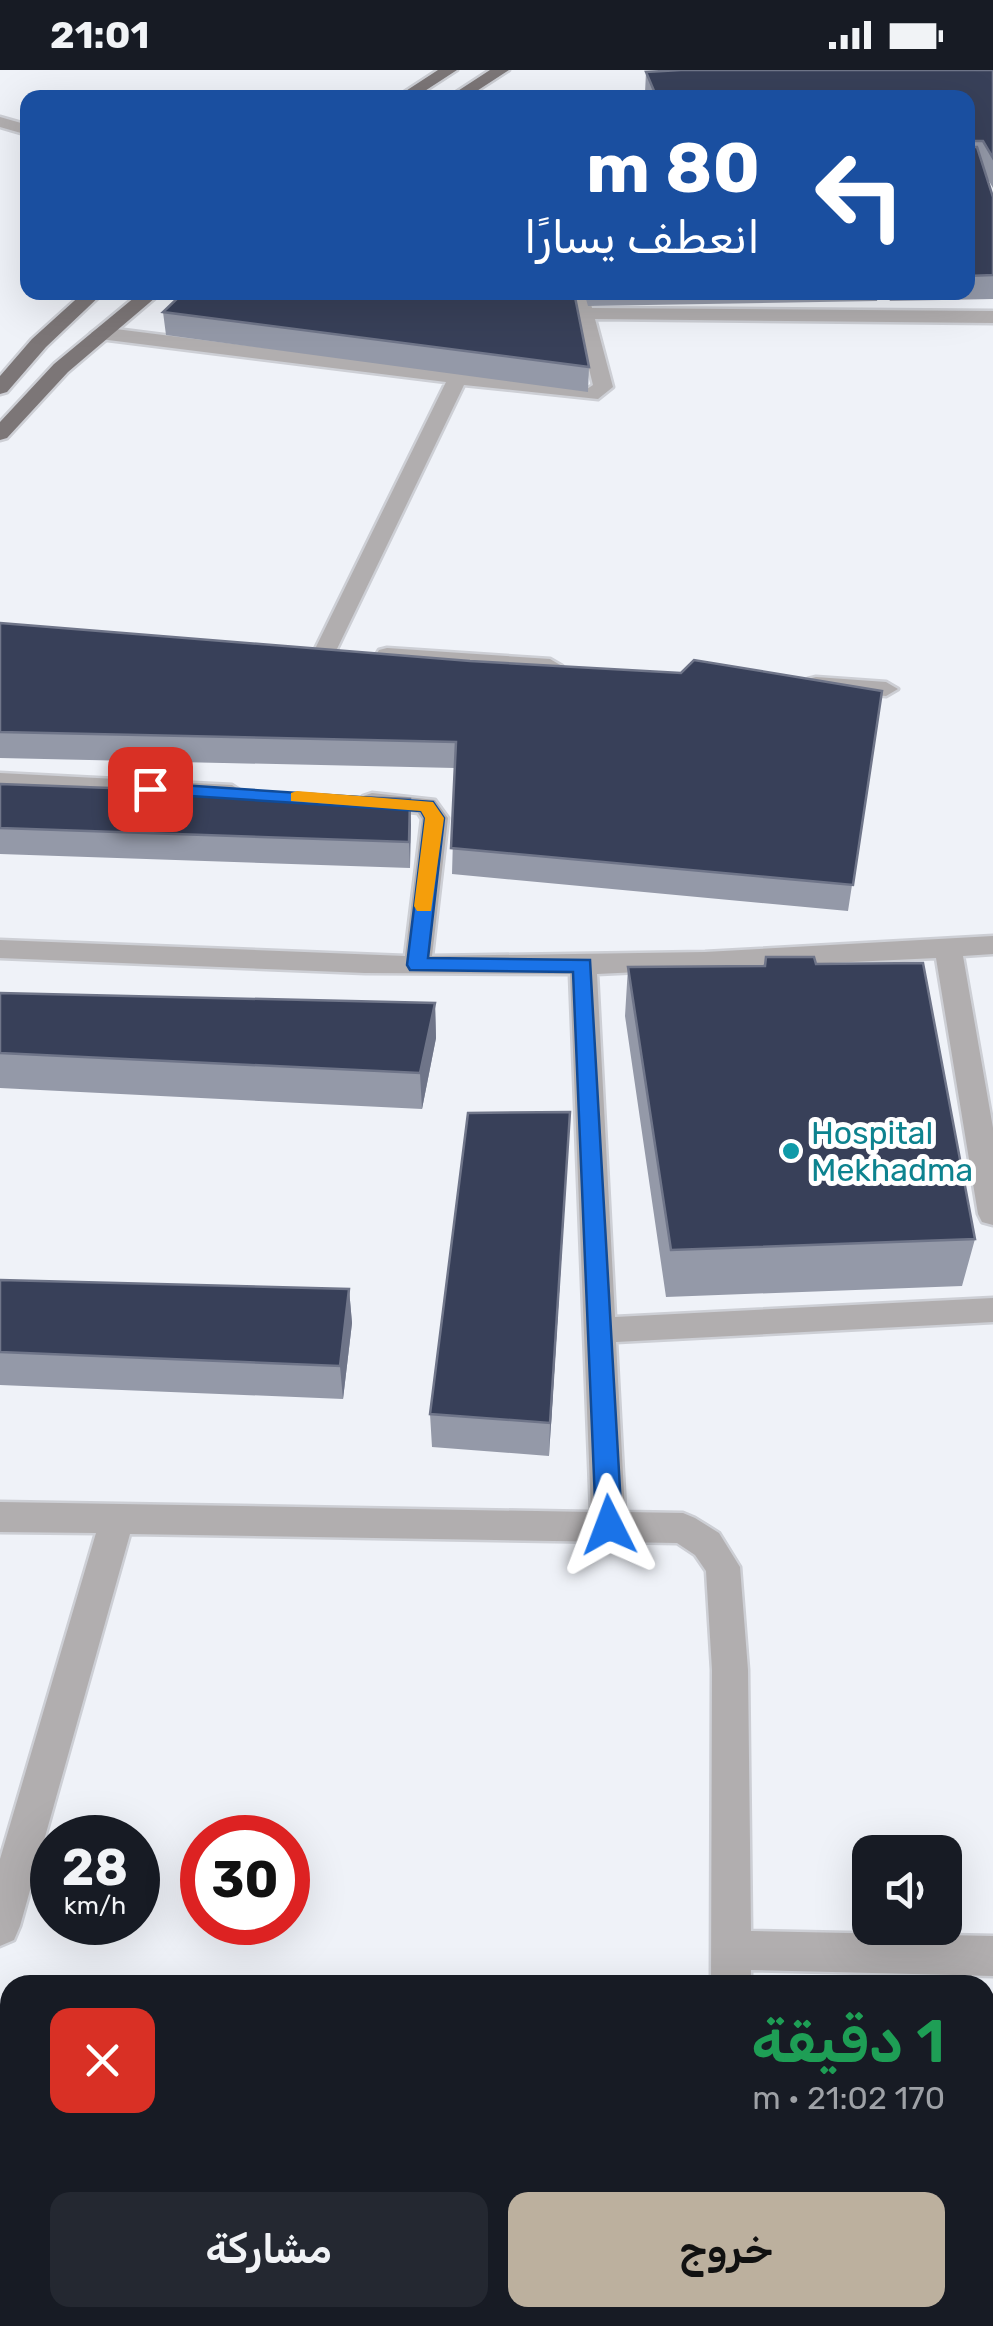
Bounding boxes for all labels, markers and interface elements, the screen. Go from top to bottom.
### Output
text: 21:01 [50,12,149,58]
text: 80 m [586,127,760,210]
icon: left [795,130,925,260]
text: انعطف يسارًا [524,211,760,264]
pin [108,747,193,832]
icon: arrive [123,762,178,817]
place label: Hospital Mekhadma [811,1114,973,1189]
marker: Hospital Mekhadma [780,1140,802,1162]
position arrow [557,1473,661,1577]
speed limit sign: 30 [180,1815,310,1945]
map controls [852,1835,962,1945]
button: sound [852,1835,962,1945]
text: 28 [62,1838,128,1898]
text: km/h [64,1891,126,1920]
text: 1 دقيقة [751,2006,945,2077]
button: close [50,2008,155,2113]
text: 170 m · 21:02 [752,2079,945,2117]
button: مشاركة [50,2192,488,2307]
button: خروج [508,2192,945,2307]

